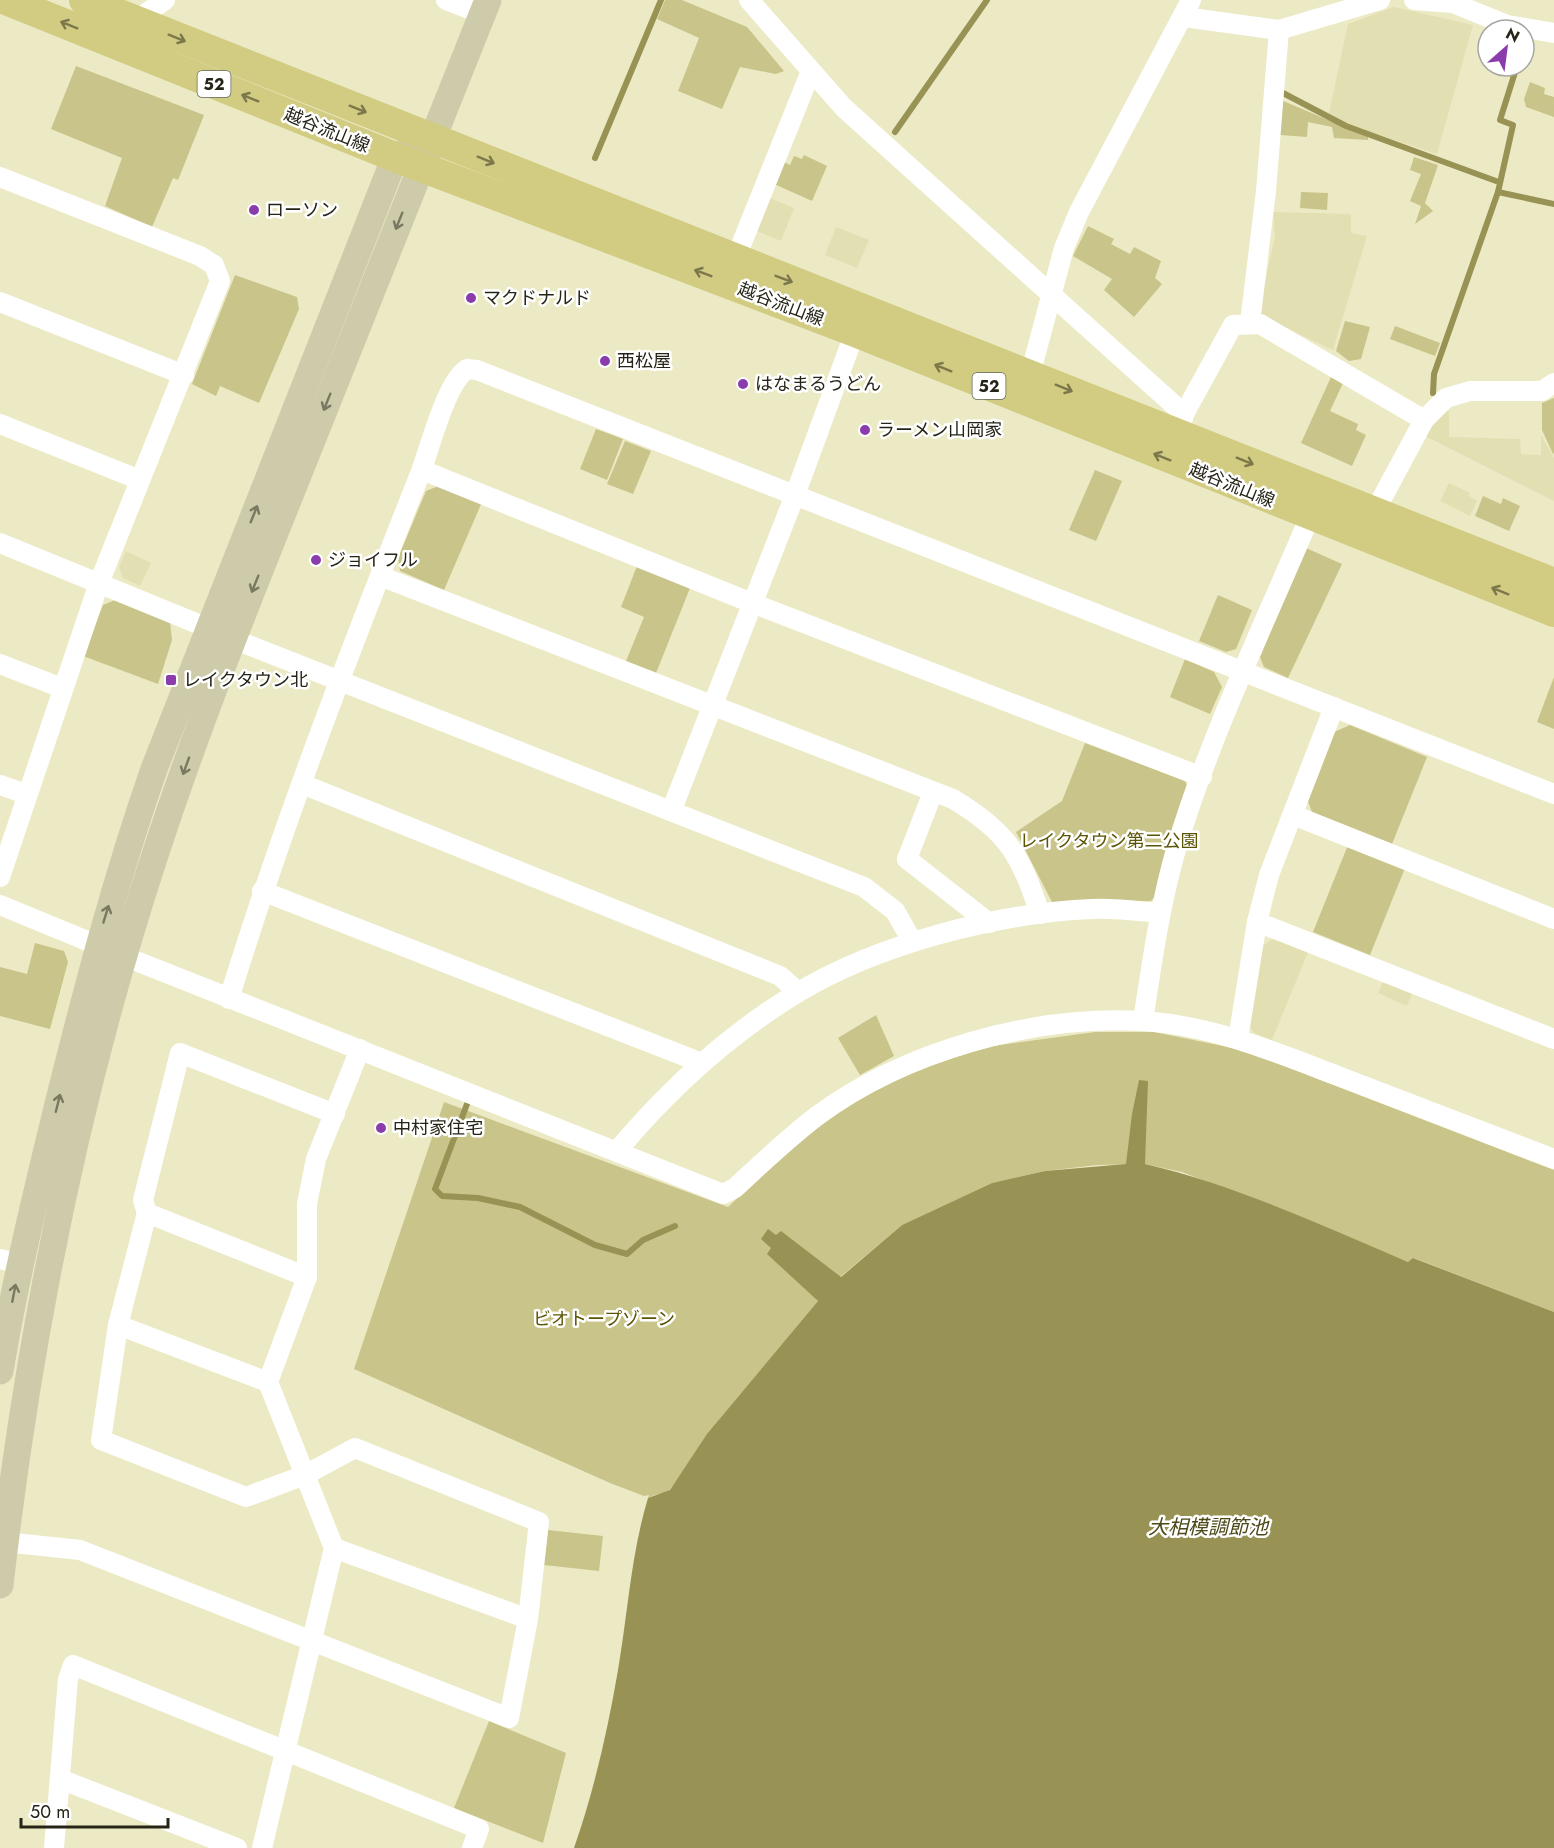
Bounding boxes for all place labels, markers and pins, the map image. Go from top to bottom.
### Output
place label: ローソン [266,197,338,223]
marker: ローソン [247,203,261,217]
place label: マクドナルド [483,285,591,311]
marker: マクドナルド [464,291,478,305]
place label: 西松屋 [617,348,671,374]
marker: 西松屋 [598,354,612,368]
place label: はなまるうどん [755,371,881,397]
marker: はなまるうどん [736,377,750,391]
place label: ラーメン山岡家 [877,417,1002,443]
marker: ラーメン山岡家 [858,423,872,437]
place label: ジョイフル [328,547,418,573]
marker: ジョイフル [309,553,323,567]
place label: レイクタウン北 [183,667,308,693]
marker: レイクタウン北 [164,673,178,687]
place label: 中村家住宅 [393,1115,483,1141]
marker: 中村家住宅 [374,1121,388,1135]

